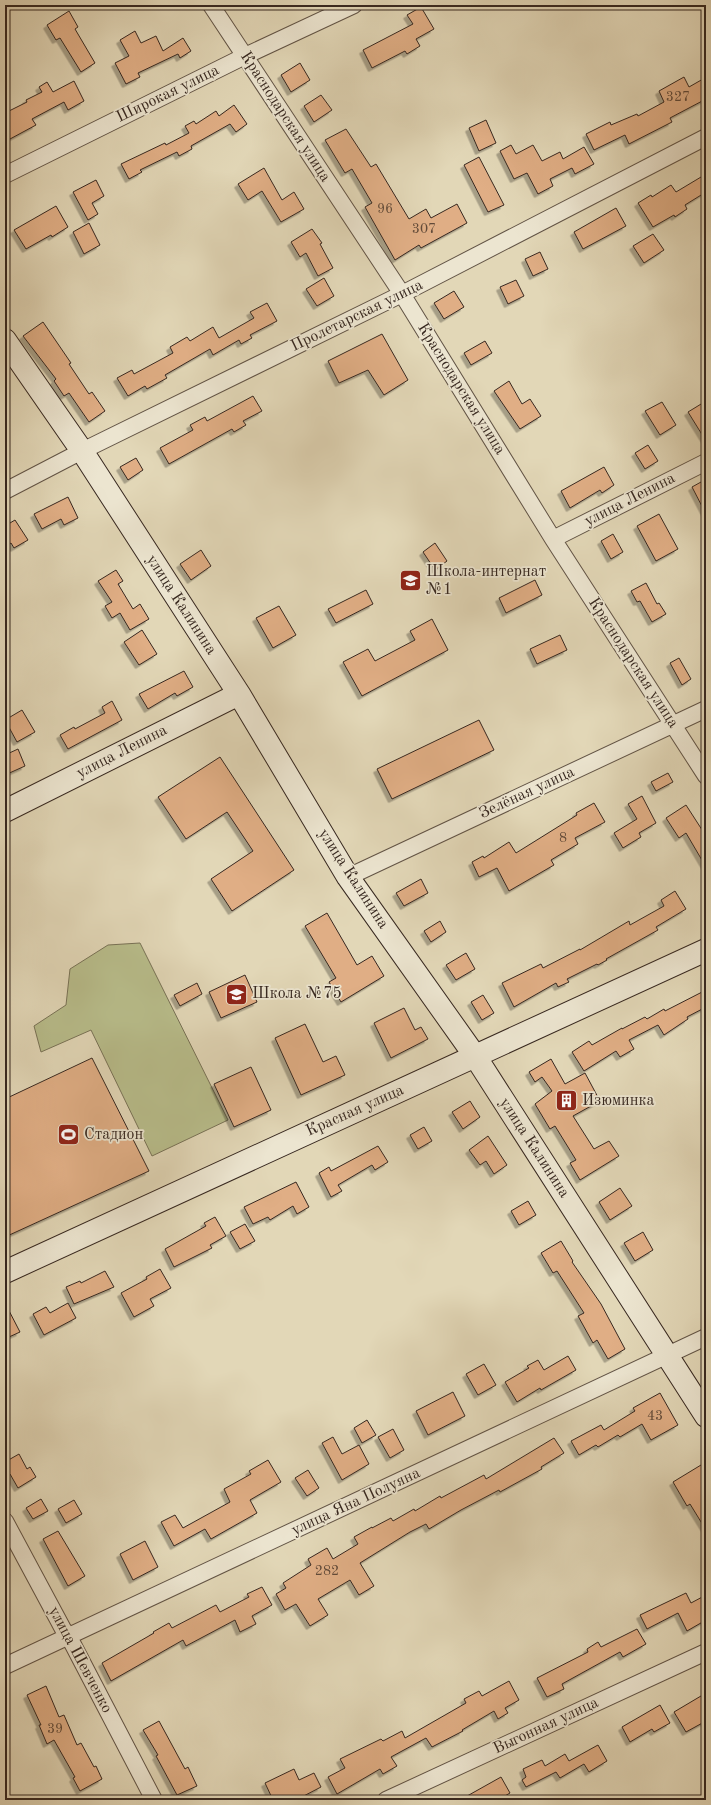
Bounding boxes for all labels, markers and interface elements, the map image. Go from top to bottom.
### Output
street label: Краснодарская улица [237,49,333,185]
street label: Широкая улица [114,62,222,126]
house number: 327 [666,90,690,104]
house number: 96 [377,202,393,216]
house number: 307 [412,222,436,236]
street label: Пролетарская улица [288,277,426,355]
street label: Краснодарская улица [414,320,508,458]
street label: улица Ленина [582,470,678,530]
street label: улица Калинина [143,552,219,658]
place label: Школа-интернат №1 [426,564,546,598]
school or university icon: Школа-интернат №1 [398,568,424,594]
street label: Краснодарская улица [585,595,681,731]
street label: улица Ленина [74,722,170,782]
street label: Зелёная улица [477,764,577,822]
street label: улица Калинина [315,826,391,932]
house number: 8 [559,831,567,845]
school or university icon: Школа №75 [223,981,249,1007]
place label: Школа №75 [252,986,342,1002]
street label: Красная улица [304,1082,406,1140]
building icon: Изюминка [554,1088,580,1114]
place label: Изюминка [582,1093,655,1109]
street label: улица Калинина [496,1095,572,1201]
sports icon: Стадион [55,1122,81,1148]
place label: Стадион [84,1127,144,1143]
house number: 43 [647,1409,663,1423]
street label: улица Яна Полуяна [289,1465,423,1539]
house number: 282 [315,1564,339,1578]
street label: улица Шевченко [45,1604,115,1716]
street label: Выгонная улица [491,1695,601,1757]
house number: 39 [47,1722,63,1736]

